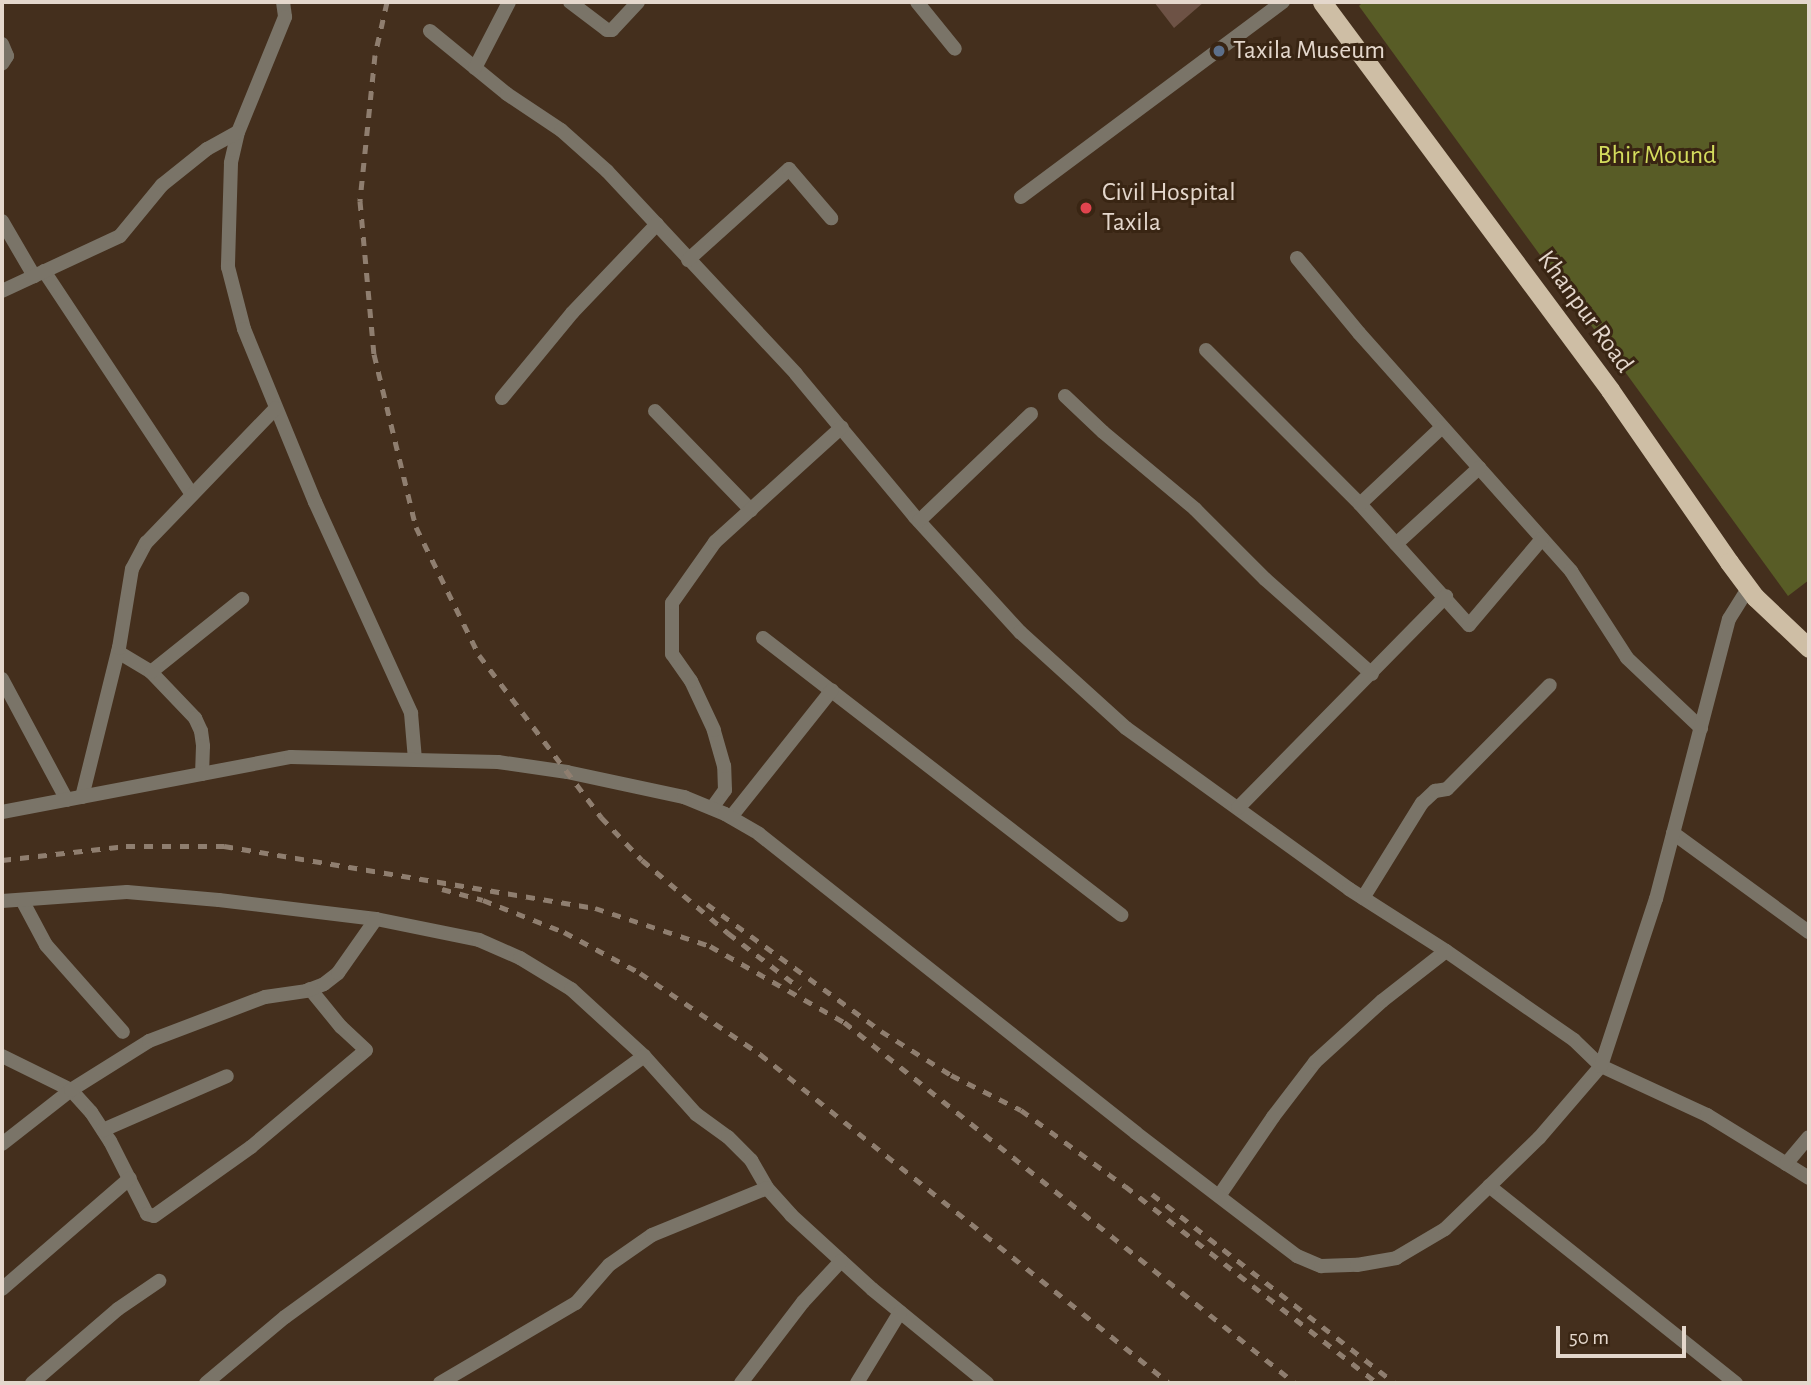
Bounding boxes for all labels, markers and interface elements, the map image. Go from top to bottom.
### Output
place label: Taxila Museum [1233,35,1385,67]
marker: Taxila Museum [1211,43,1227,59]
park label: Bhir Mound [1597,140,1717,172]
place label: Civil Hospital Taxila [1102,177,1236,238]
marker: Civil Hospital Taxila [1076,198,1096,218]
street label: Khanpur Road [1530,245,1640,379]
scale bar [1559,1312,1688,1356]
text: 50 m [1569,1327,1609,1348]

